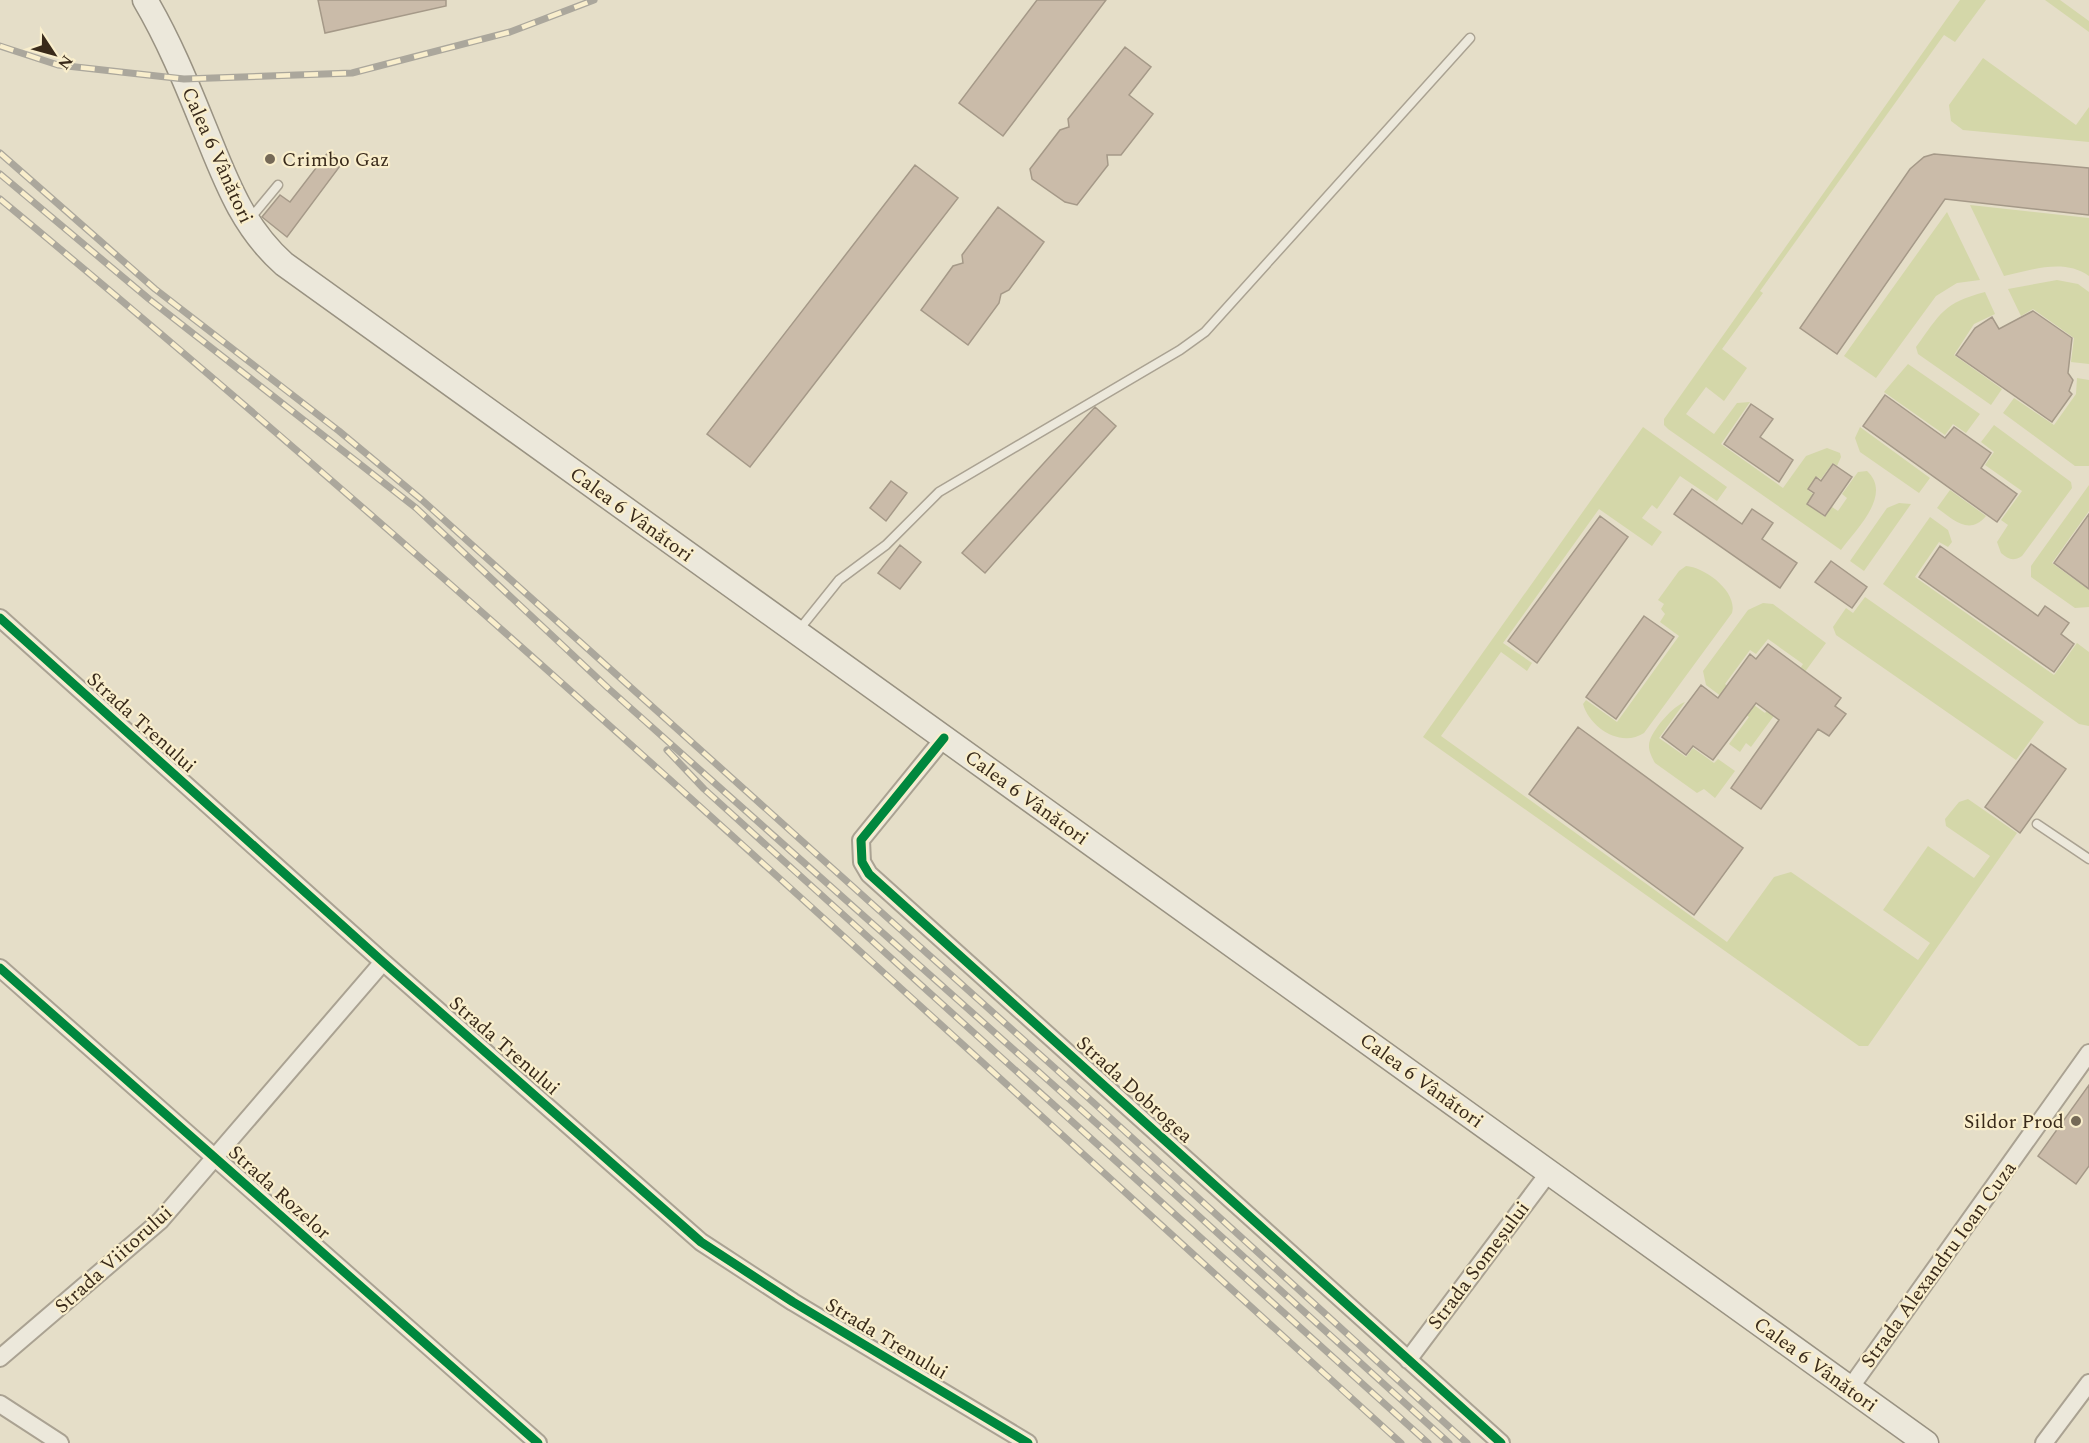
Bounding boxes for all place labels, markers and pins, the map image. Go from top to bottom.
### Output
place label: Crimbo Gaz [282,145,389,175]
marker: Crimbo Gaz [263,152,277,166]
place label: Sildor Prod [1964,1107,2064,1137]
marker: Sildor Prod [2069,1114,2083,1128]

